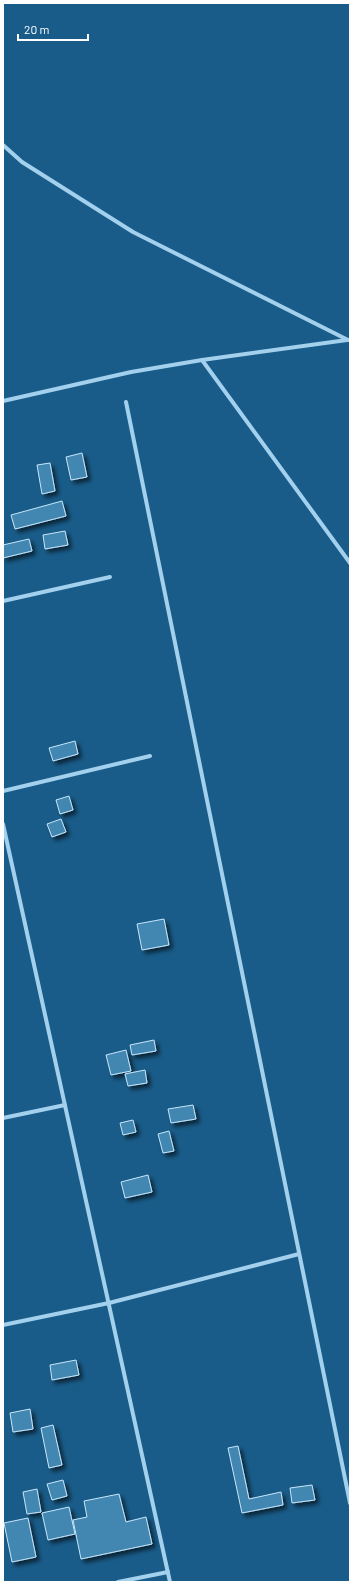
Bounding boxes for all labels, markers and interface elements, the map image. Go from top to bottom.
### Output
scale bar [18,16,88,42]
text: 20 m [24,22,50,36]

